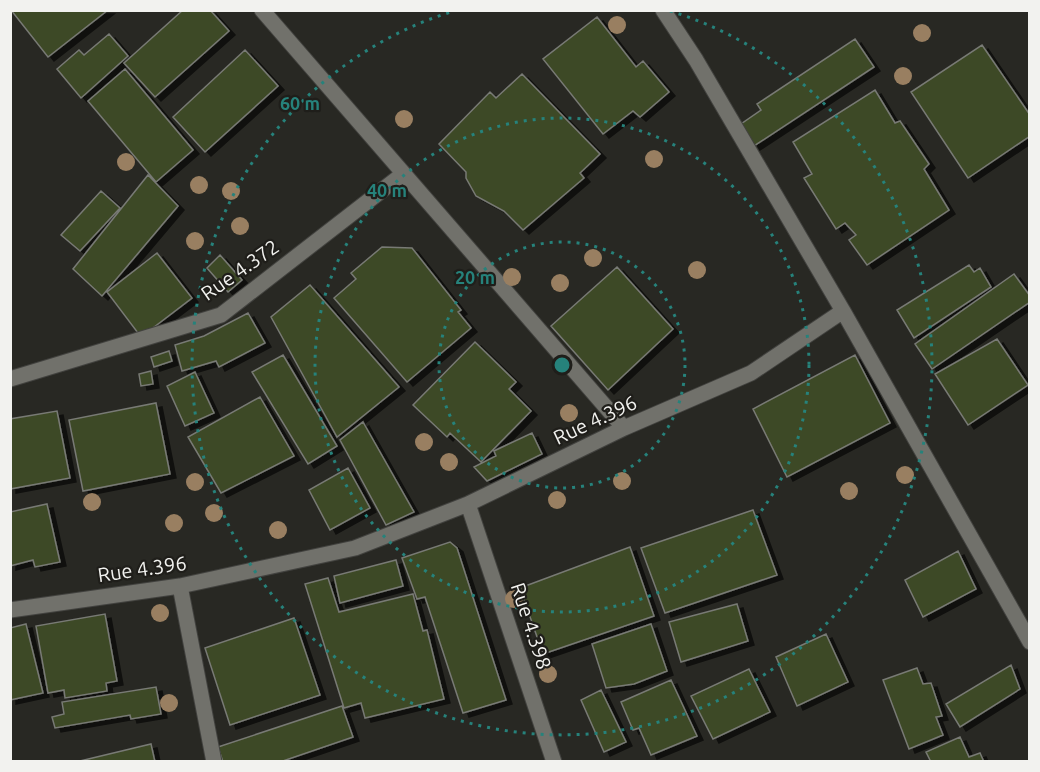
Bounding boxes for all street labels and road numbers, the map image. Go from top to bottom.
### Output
street label: Rue 4.372 [196,234,283,305]
street label: Rue 4.396 [549,390,640,449]
street label: Rue 4.396 [96,551,188,586]
street label: Rue 4.398 [507,580,556,672]

